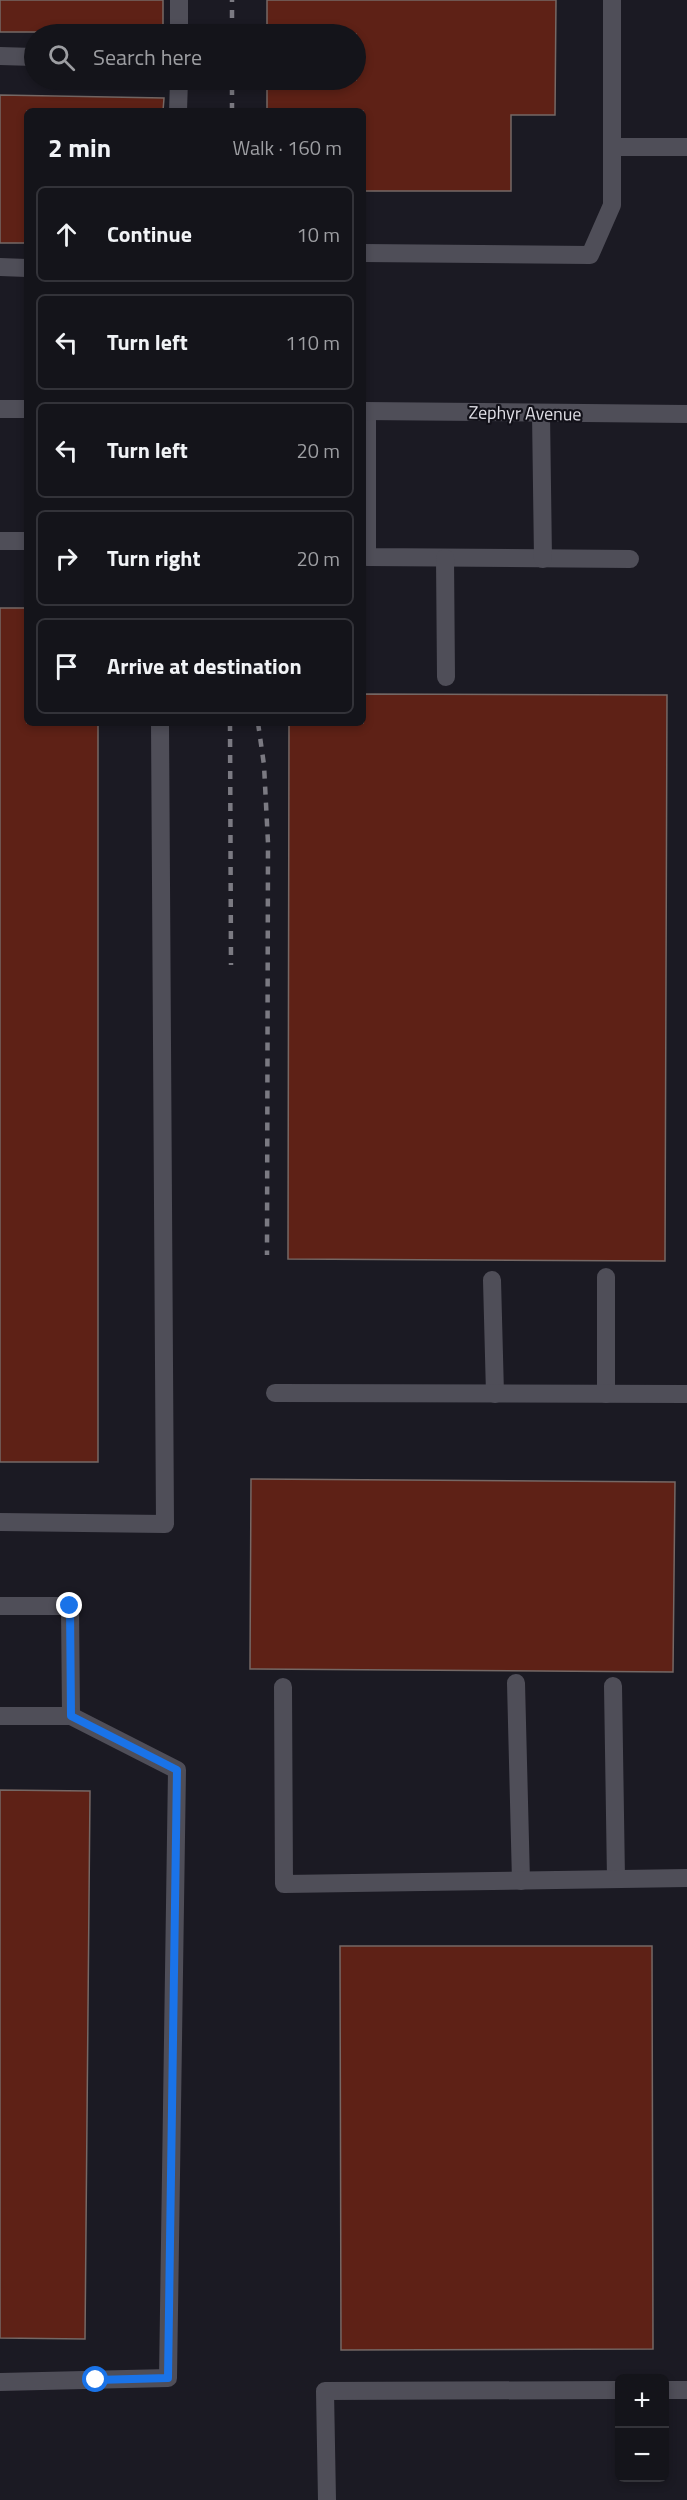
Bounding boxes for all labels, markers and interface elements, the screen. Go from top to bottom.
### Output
search box [24,24,366,90]
text: Search here [93,40,202,74]
icon: search [45,41,78,74]
text: 2 min [48,128,111,167]
text: Walk · 160 m [233,132,342,163]
text: Continue [107,217,192,251]
icon: ahead [50,218,83,251]
text: 10 m [296,219,340,250]
text: Turn left [107,325,188,359]
icon: left [50,326,83,359]
text: 110 m [285,327,340,358]
street label: Zephyr Avenue [468,399,582,427]
text: Turn left [107,433,188,467]
icon: left [50,434,83,467]
text: 20 m [296,435,340,466]
text: Turn right [107,541,201,575]
icon: right [50,542,83,575]
text: 20 m [296,543,340,574]
text: Arrive at destination [107,649,302,683]
icon: arrive [50,650,83,683]
route end [56,1592,82,1618]
route start [82,2366,108,2392]
map controls [615,2374,669,2482]
button: + [615,2374,669,2428]
button: − [615,2428,669,2482]

